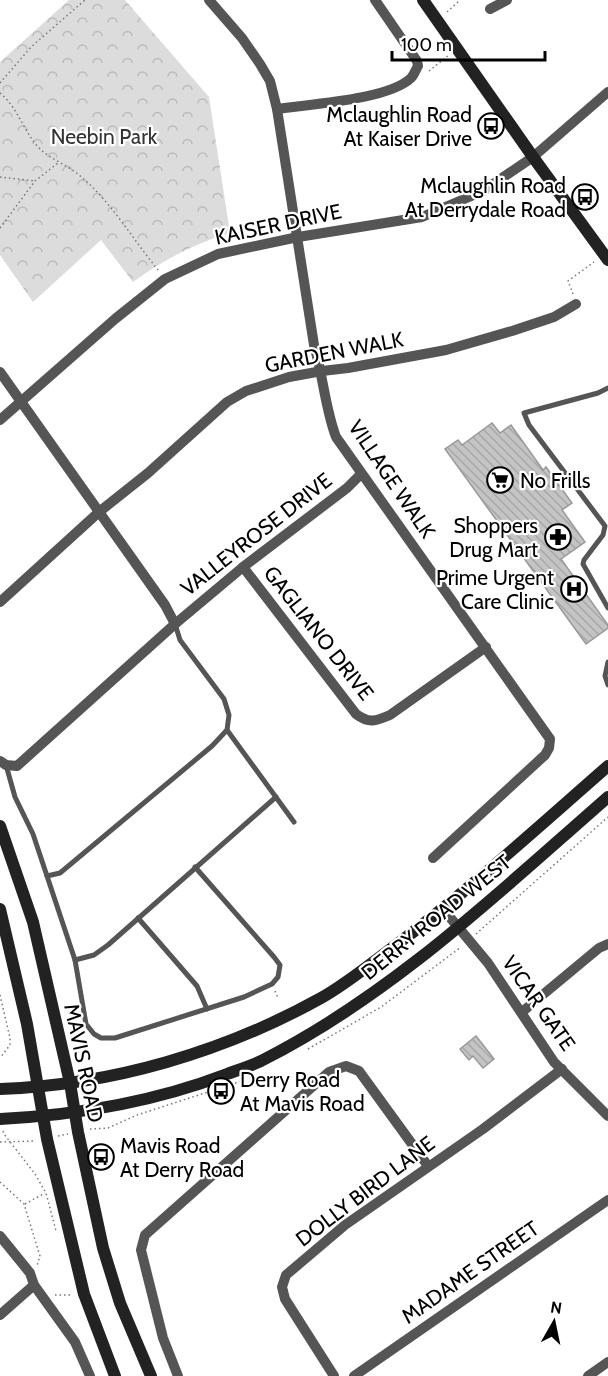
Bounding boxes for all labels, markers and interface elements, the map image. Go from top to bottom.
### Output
scale bar [392,24,545,62]
text: 100 m [401,34,452,56]
place label: Mclaughlin Road At Kaiser Drive [326,102,472,151]
bus stop icon: Mclaughlin Road At Kaiser Drive [476,111,506,141]
park label: Neebin Park [51,124,158,149]
place label: Mclaughlin Road At Derrydale Road [405,173,566,222]
bus stop icon: Mclaughlin Road At Derrydale Road [570,182,600,212]
street label: KAISER DRIVE [212,198,344,250]
street label: GARDEN WALK [263,326,405,378]
street label: VILLAGE WALK [343,415,441,543]
supermarket icon: No Frills [485,465,515,495]
street label: VALLEYROSE DRIVE [176,467,336,601]
place label: No Frills [520,468,591,493]
place label: Shoppers Drug Mart [449,513,538,562]
pharmacy icon: Shoppers Drug Mart [543,522,573,552]
street label: GAGLIANO DRIVE [259,561,379,705]
place label: Prime Urgent Care Clinic [436,565,554,614]
hospital icon: Prime Urgent Care Clinic [559,574,589,604]
street label: DERRY ROAD WEST [356,849,516,985]
street label: VICAR GATE [497,951,581,1055]
street label: MAVIS ROAD [59,1001,109,1125]
place label: Derry Road At Mavis Road [240,1067,365,1116]
bus stop icon: Derry Road At Mavis Road [206,1076,236,1106]
street label: DOLLY BIRD LANE [291,1131,439,1251]
place label: Mavis Road At Derry Road [120,1133,244,1182]
bus stop icon: Mavis Road At Derry Road [86,1142,116,1172]
street label: MADAME STREET [397,1215,543,1329]
north arrow [524,1292,584,1352]
text: N [549,1297,563,1318]

